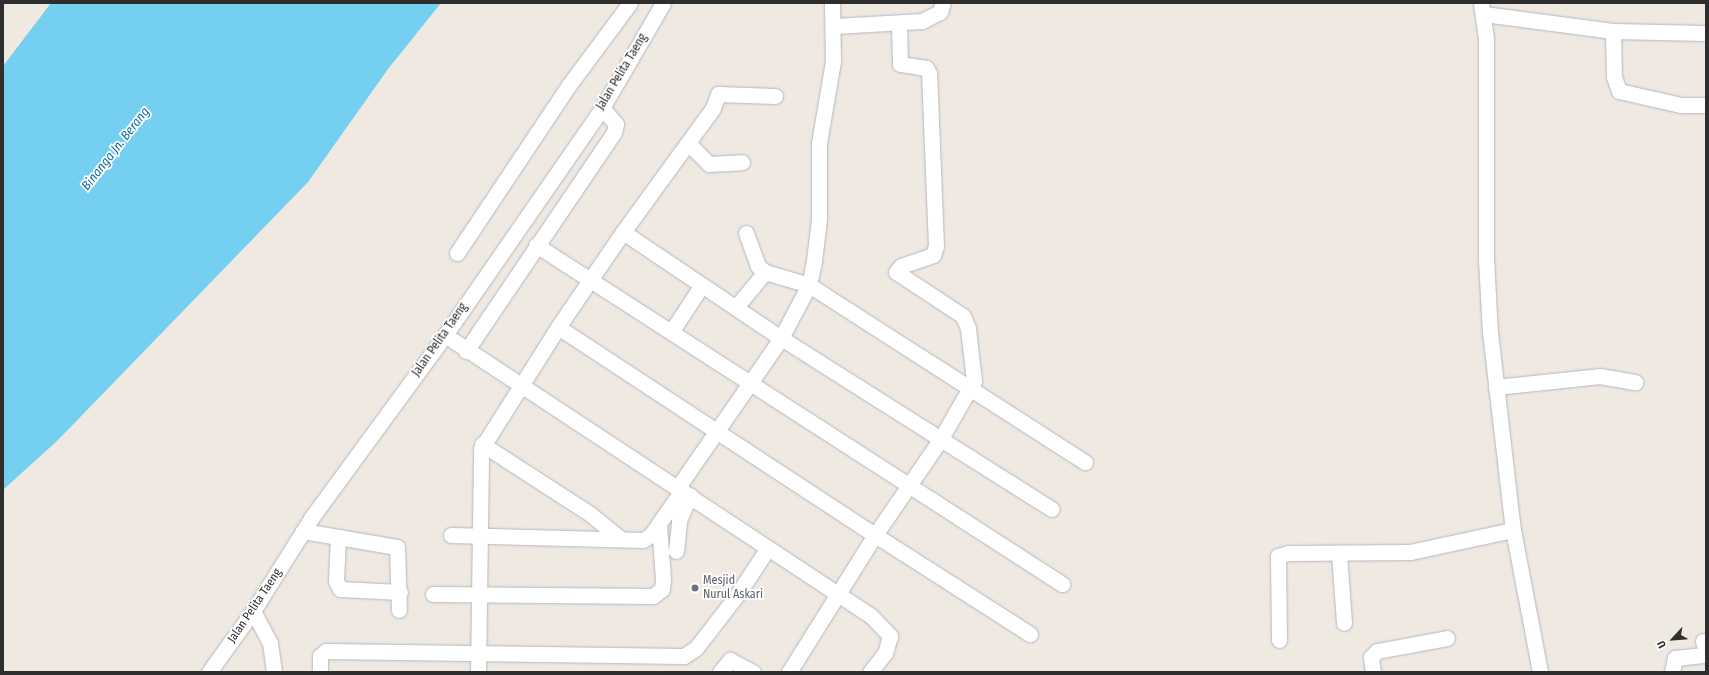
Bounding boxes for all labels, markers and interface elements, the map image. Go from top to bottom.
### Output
street label: Jalan Pelita Taeng [594,31,650,113]
water label: Binanga Jn. Berang [79,104,153,194]
street label: Jalan Pelita Taeng [409,300,471,380]
street label: Jalan Pelita Taeng [225,566,285,646]
place label: Mesjid Nurul Askari [703,574,763,602]
marker: Mesjid Nurul Askari [690,583,700,593]
north arrow [1653,619,1693,659]
text: U [1655,639,1669,650]

